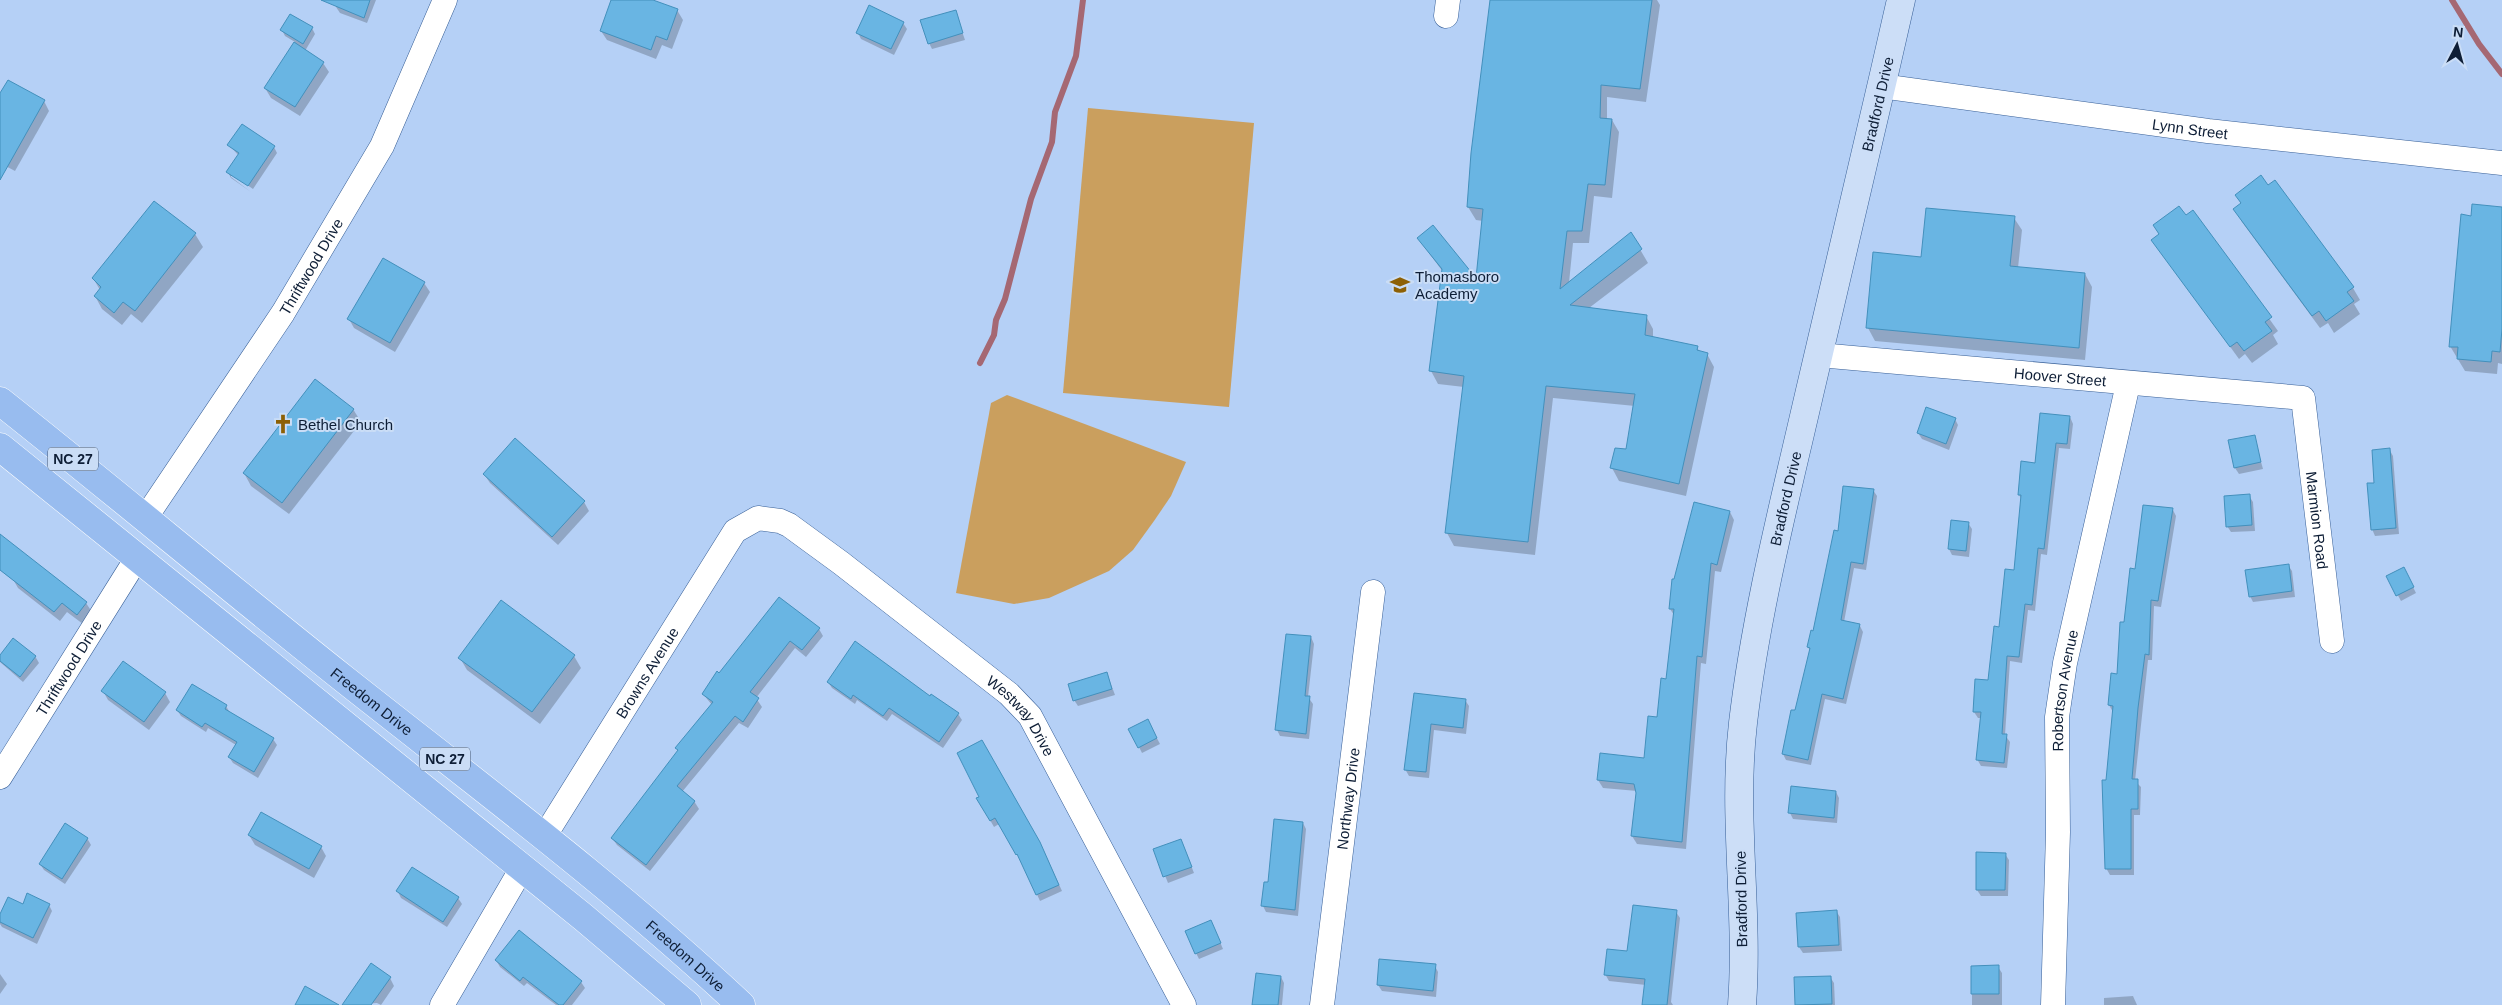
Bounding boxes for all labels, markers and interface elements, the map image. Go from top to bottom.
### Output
north arrow [2432,20,2482,70]
text: N [2452,24,2464,41]
street label: Bradford Drive [1858,55,1896,153]
street label: Lynn Street [2151,115,2230,142]
street label: Thriftwood Drive [275,215,346,318]
place label: Thomasboro Academy [1415,268,1499,302]
school or university icon: Thomasboro Academy [1389,274,1411,296]
street label: Hoover Street [2013,364,2108,389]
church icon: Bethel Church [272,413,294,435]
place label: Bethel Church [298,416,393,433]
road number: NC 27 [48,448,98,470]
street label: Bradford Drive [1766,449,1804,547]
street label: Marmion Road [2303,470,2332,570]
street label: Thriftwood Drive [32,617,105,718]
street label: Browns Avenue [612,624,681,721]
street label: Robertson Avenue [2048,628,2081,752]
street label: Freedom Drive [328,664,416,738]
street label: Westway Drive [984,672,1058,759]
street label: Northway Drive [1333,747,1362,851]
road number: NC 27 [420,748,470,771]
street label: Bradford Drive [1732,851,1750,947]
street label: Freedom Drive [643,916,729,995]

